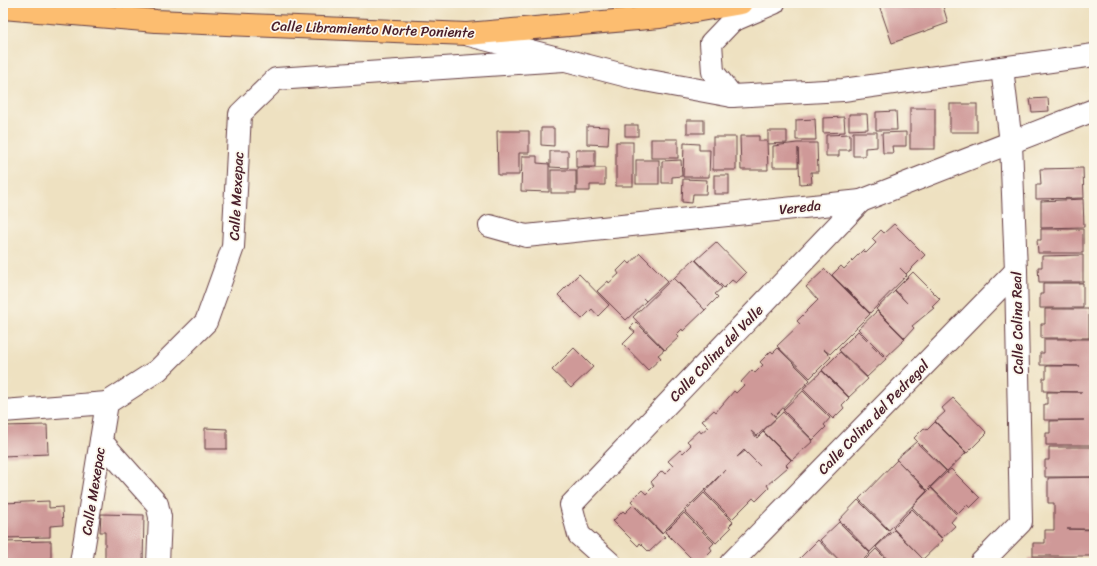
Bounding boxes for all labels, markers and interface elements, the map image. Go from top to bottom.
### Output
street label: Calle Libramiento Norte Poniente [271,13,475,46]
street label: Calle Mexepac [222,151,251,241]
street label: Vereda [778,193,822,222]
street label: Calle Colina Real [1004,270,1031,374]
street label: Calle Colina del Valle [663,299,770,408]
street label: Calle Colina del Pedregal [812,353,936,481]
street label: Calle Mexepac [74,445,113,537]

